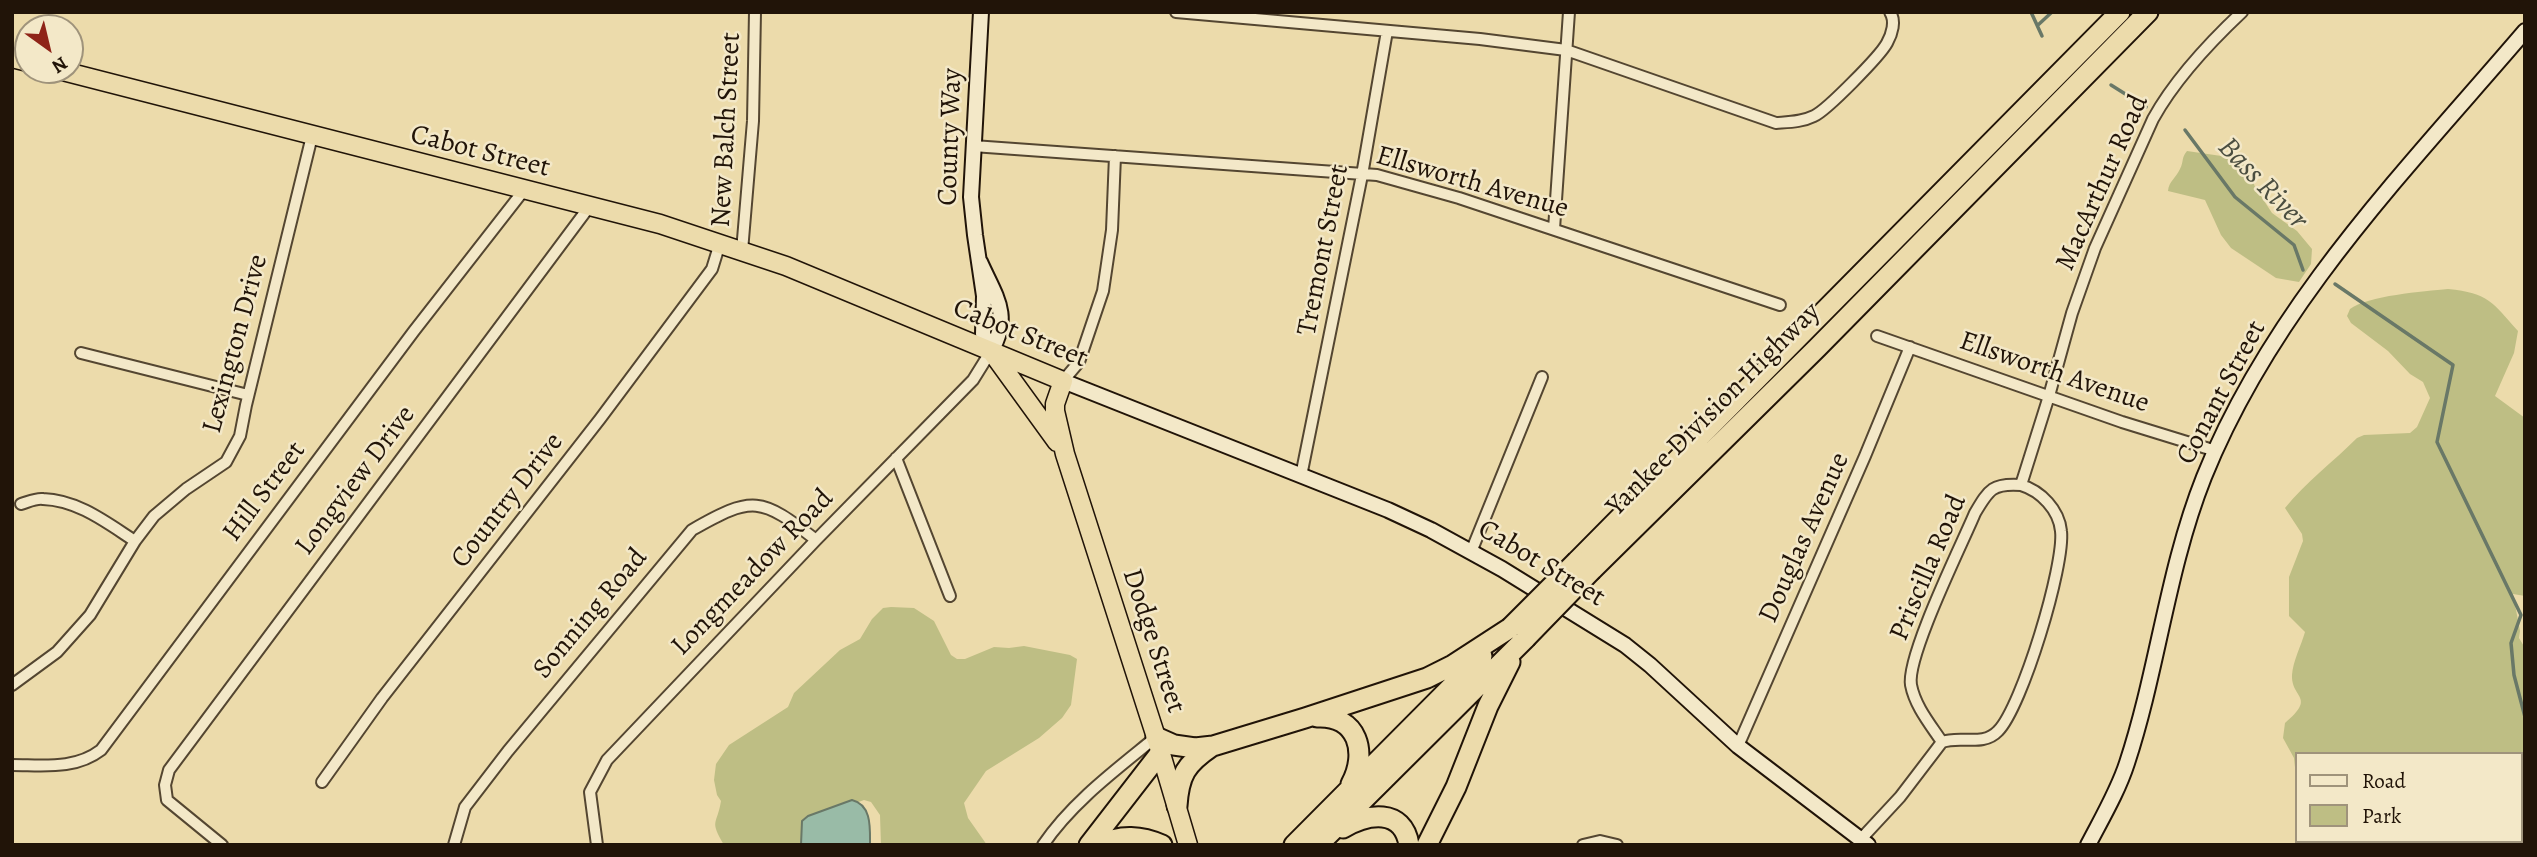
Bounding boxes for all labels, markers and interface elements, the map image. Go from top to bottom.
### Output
north arrow [14,14,84,84]
street label: New Balch Street [705,32,749,228]
text: N [47,50,73,79]
street label: County Way [932,68,970,206]
street label: MacArthur Road [2049,90,2157,276]
street label: Cabot Street [407,118,553,186]
water label: Bass River [2209,130,2315,238]
street label: Ellsworth Avenue [1372,139,1572,227]
street label: Tremont Street [1291,162,1357,338]
street label: Lexington Drive [196,251,276,437]
street label: Cabot Street [948,292,1092,376]
street label: Yankee Division Highway [1600,296,1828,524]
street label: Conant Street [2170,315,2274,471]
street label: Ellsworth Avenue [1955,325,2153,421]
street label: Longview Drive [289,400,423,562]
street label: Country Drive [445,427,571,575]
street label: Hill Street [216,435,314,549]
street label: Douglas Avenue [1752,448,1858,628]
street label: Longmeadow Road [665,483,841,663]
street label: Priscilla Road [1883,490,1975,646]
street label: Cabot Street [1471,513,1611,615]
street label: Sonning Road [527,542,655,686]
street label: Dodge Street [1114,565,1192,717]
legend [2296,752,2523,843]
text: Road [2362,767,2406,795]
text: Park [2362,802,2401,830]

